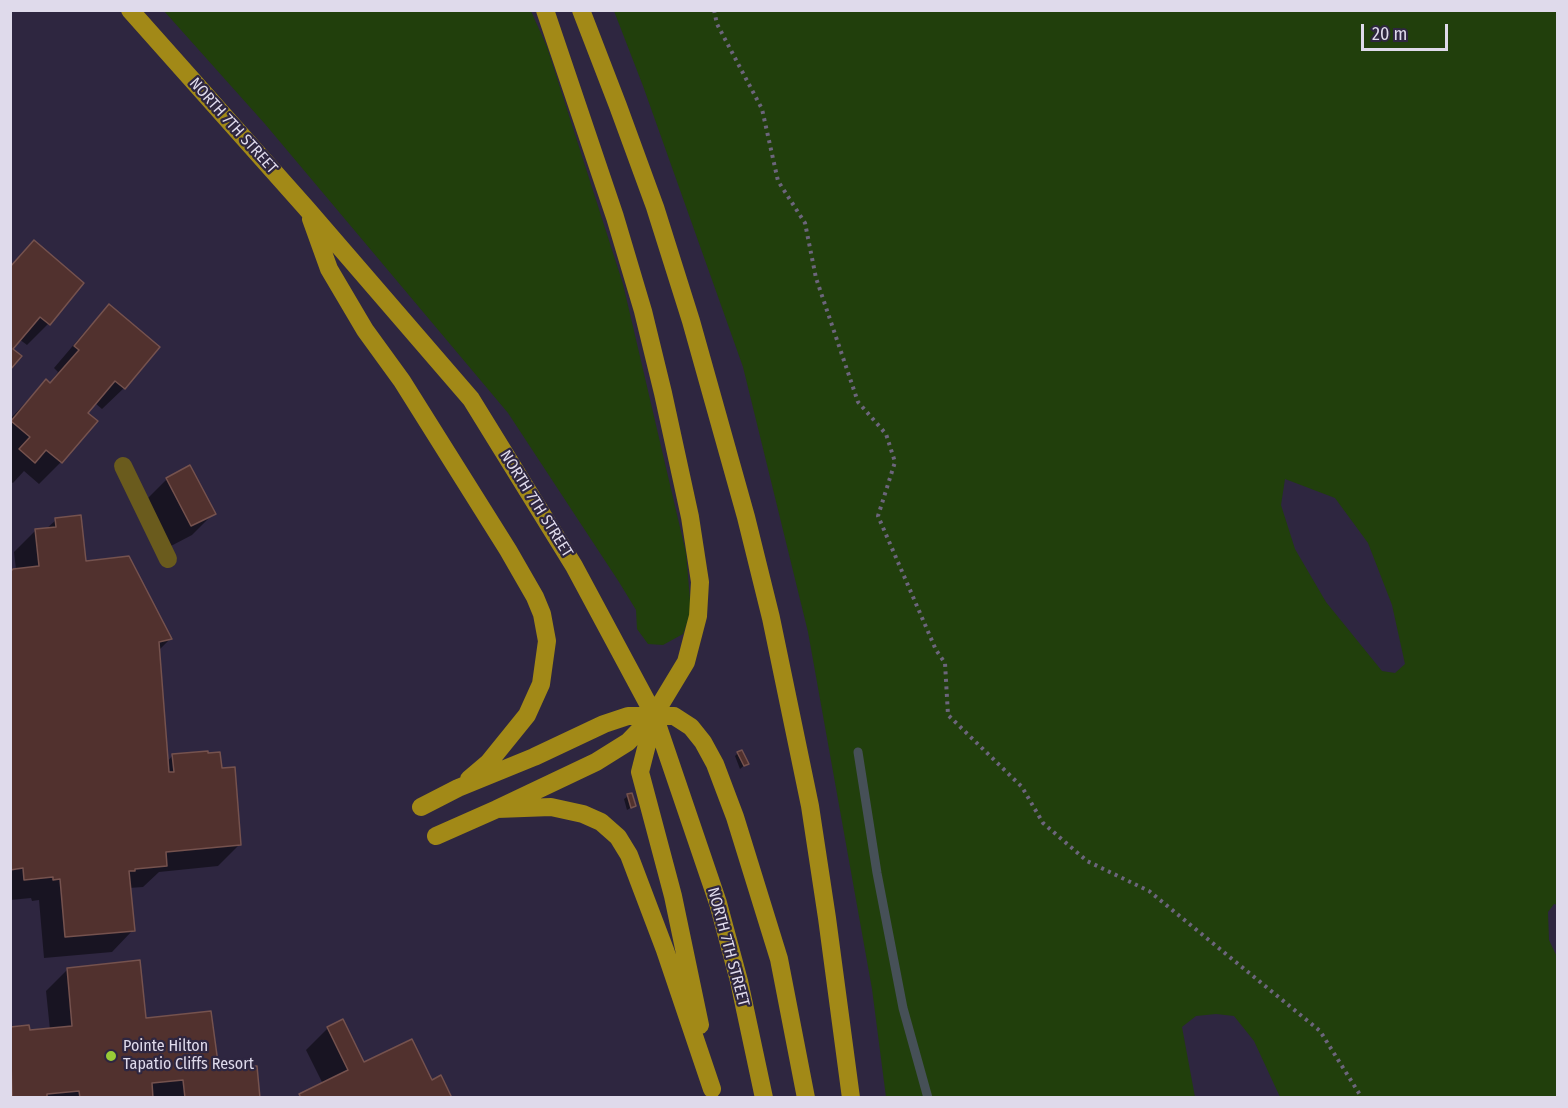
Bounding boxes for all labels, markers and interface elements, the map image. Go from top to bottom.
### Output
scale bar [1364,12,1451,50]
text: 20 m [1372,23,1407,45]
street label: NORTH 7TH STREET [185,74,281,178]
street label: NORTH 7TH STREET [495,447,577,561]
street label: NORTH 7TH STREET [703,885,753,1009]
place label: Pointe Hilton Tapatio Cliffs Resort [123,1037,254,1075]
marker: Pointe Hilton Tapatio Cliffs Resort [104,1049,118,1063]

